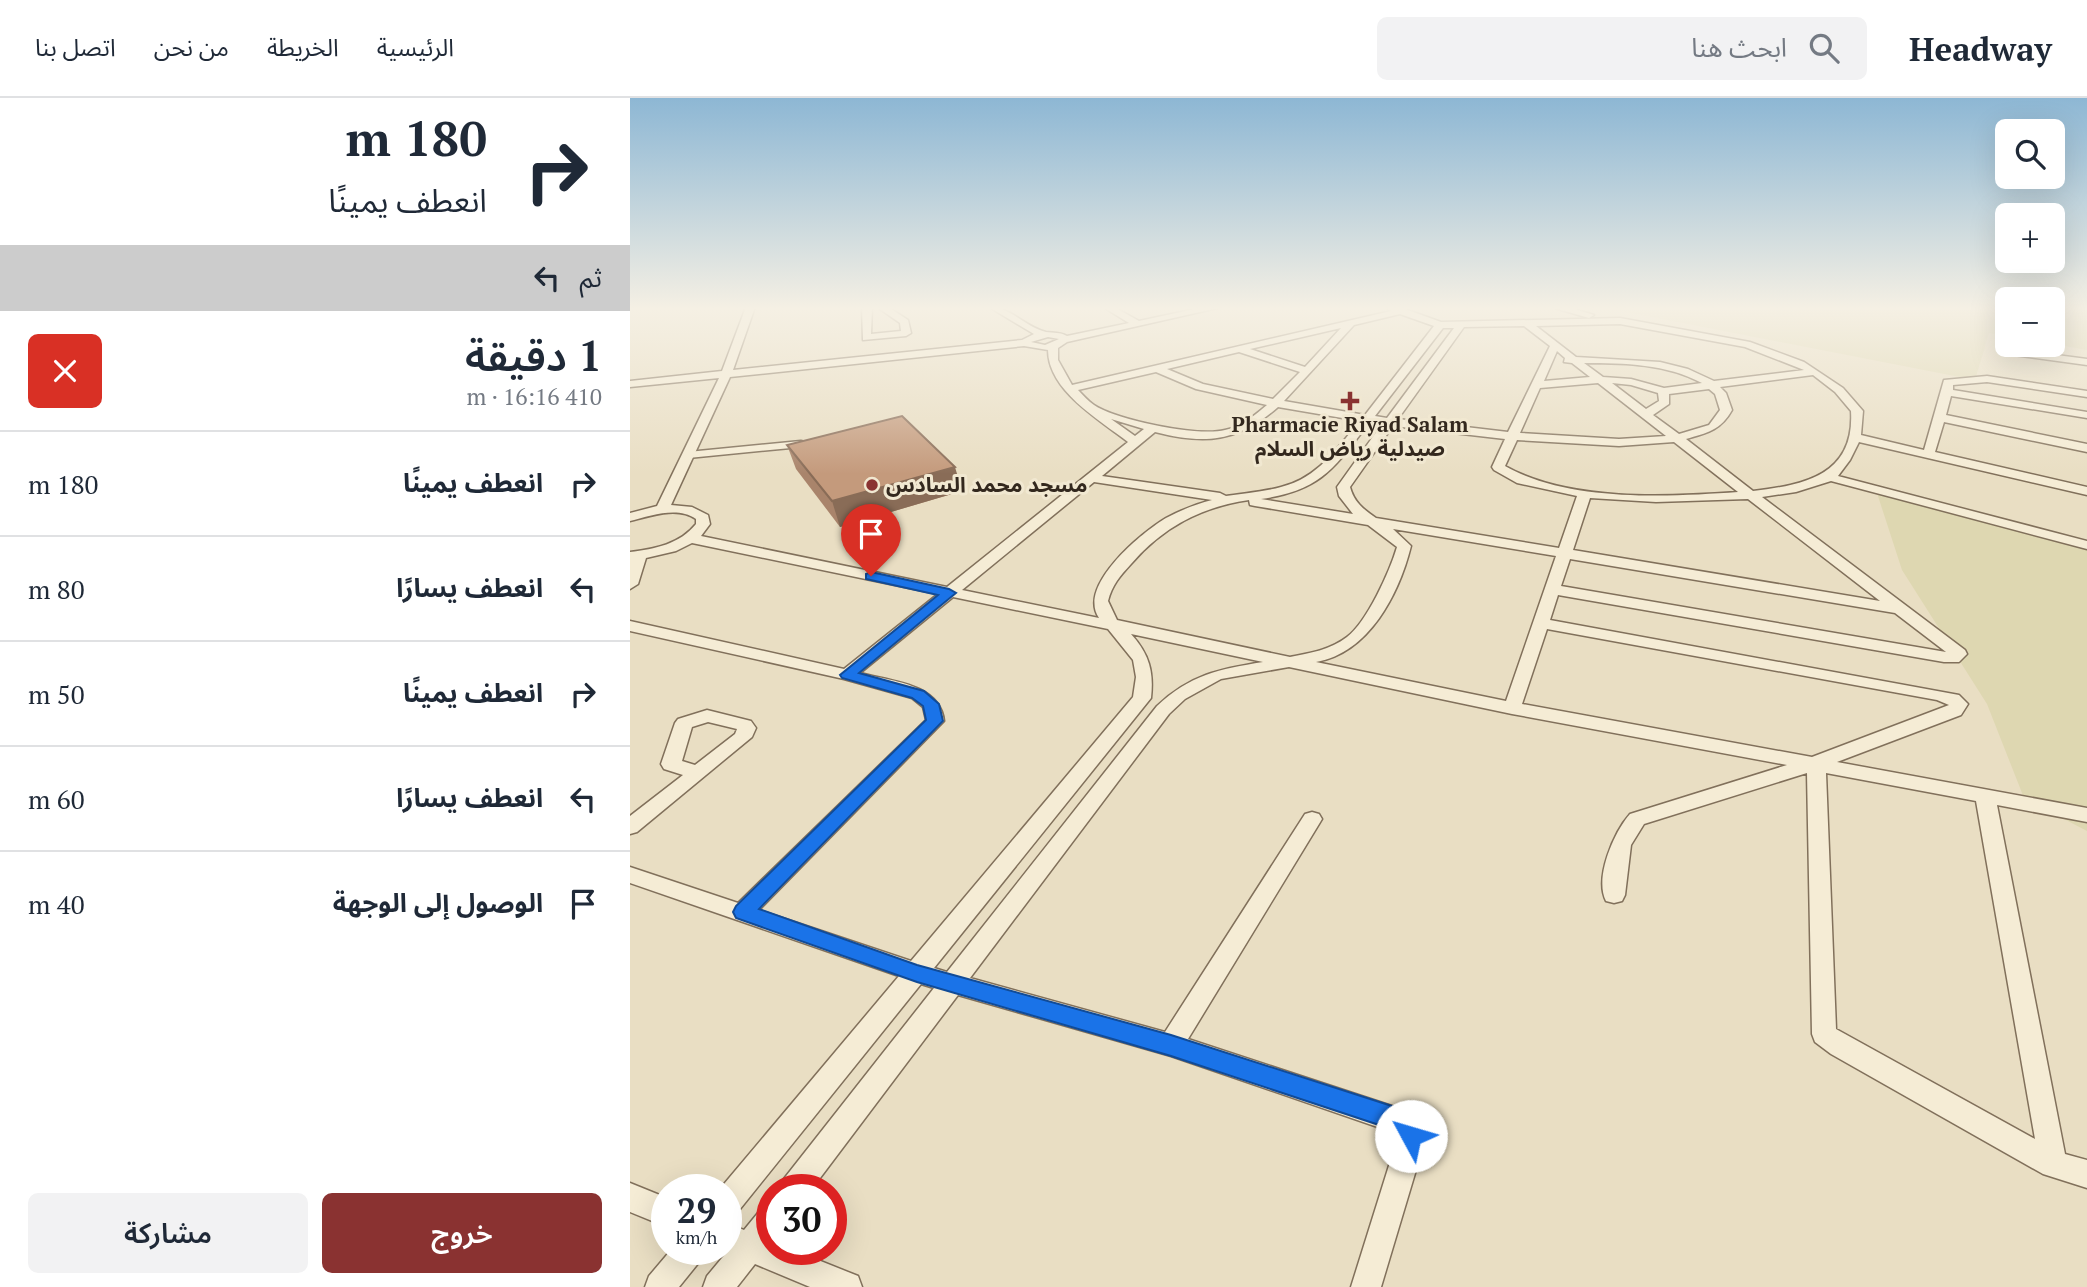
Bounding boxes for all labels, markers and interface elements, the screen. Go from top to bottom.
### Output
search box [1377,17,1867,80]
text: Headway [1909,27,2052,70]
icon: search [1805,29,1843,67]
text: ابحث هنا [1691,30,1787,64]
text: اتصل بنا [35,31,116,63]
text: من نحن [154,31,229,63]
text: الخريطة [267,31,339,63]
text: الرئيسية [377,31,454,63]
text: 180 m [345,105,487,170]
map controls [1995,119,2065,357]
button: search [1995,119,2065,189]
icon: right [511,126,602,217]
text: انعطف يمينًا [328,179,487,221]
button: + [1995,203,2065,273]
icon: left [528,259,566,297]
text: ثم [580,260,602,294]
button: − [1995,287,2065,357]
text: 1 دقيقة [465,327,602,383]
button: close [28,334,102,408]
text: 410 m · 16:16 [467,381,602,412]
marker: Pharmacie Riyad Salam صيدلية رياض السلام [1342,393,1358,409]
place label: Pharmacie Riyad Salam صيدلية رياض السلام [1232,410,1469,465]
text: انعطف يمينًا [403,465,543,499]
icon: right [564,465,602,503]
text: 180 m [28,467,98,501]
place label: مسجد محمد السادس [886,470,1087,498]
marker: مسجد محمد السادس [864,477,880,493]
pin [841,504,901,576]
icon: arrive [852,515,890,553]
text: انعطف يسارًا [396,570,543,604]
icon: left [564,570,602,608]
text: 80 m [28,572,85,606]
text: انعطف يمينًا [403,675,543,709]
icon: right [564,675,602,713]
text: 50 m [28,677,85,711]
text: انعطف يسارًا [396,780,543,814]
icon: left [564,780,602,818]
text: 60 m [28,782,85,816]
text: الوصول إلى الوجهة [333,885,543,919]
icon: arrive [564,885,602,923]
text: 40 m [28,887,85,921]
position arrow [1374,1099,1448,1173]
speed limit sign: 30 [756,1174,847,1265]
text: 29 [677,1187,716,1233]
button: مشاركة [28,1193,308,1273]
button: خروج [322,1193,602,1273]
text: km/h [676,1225,717,1249]

